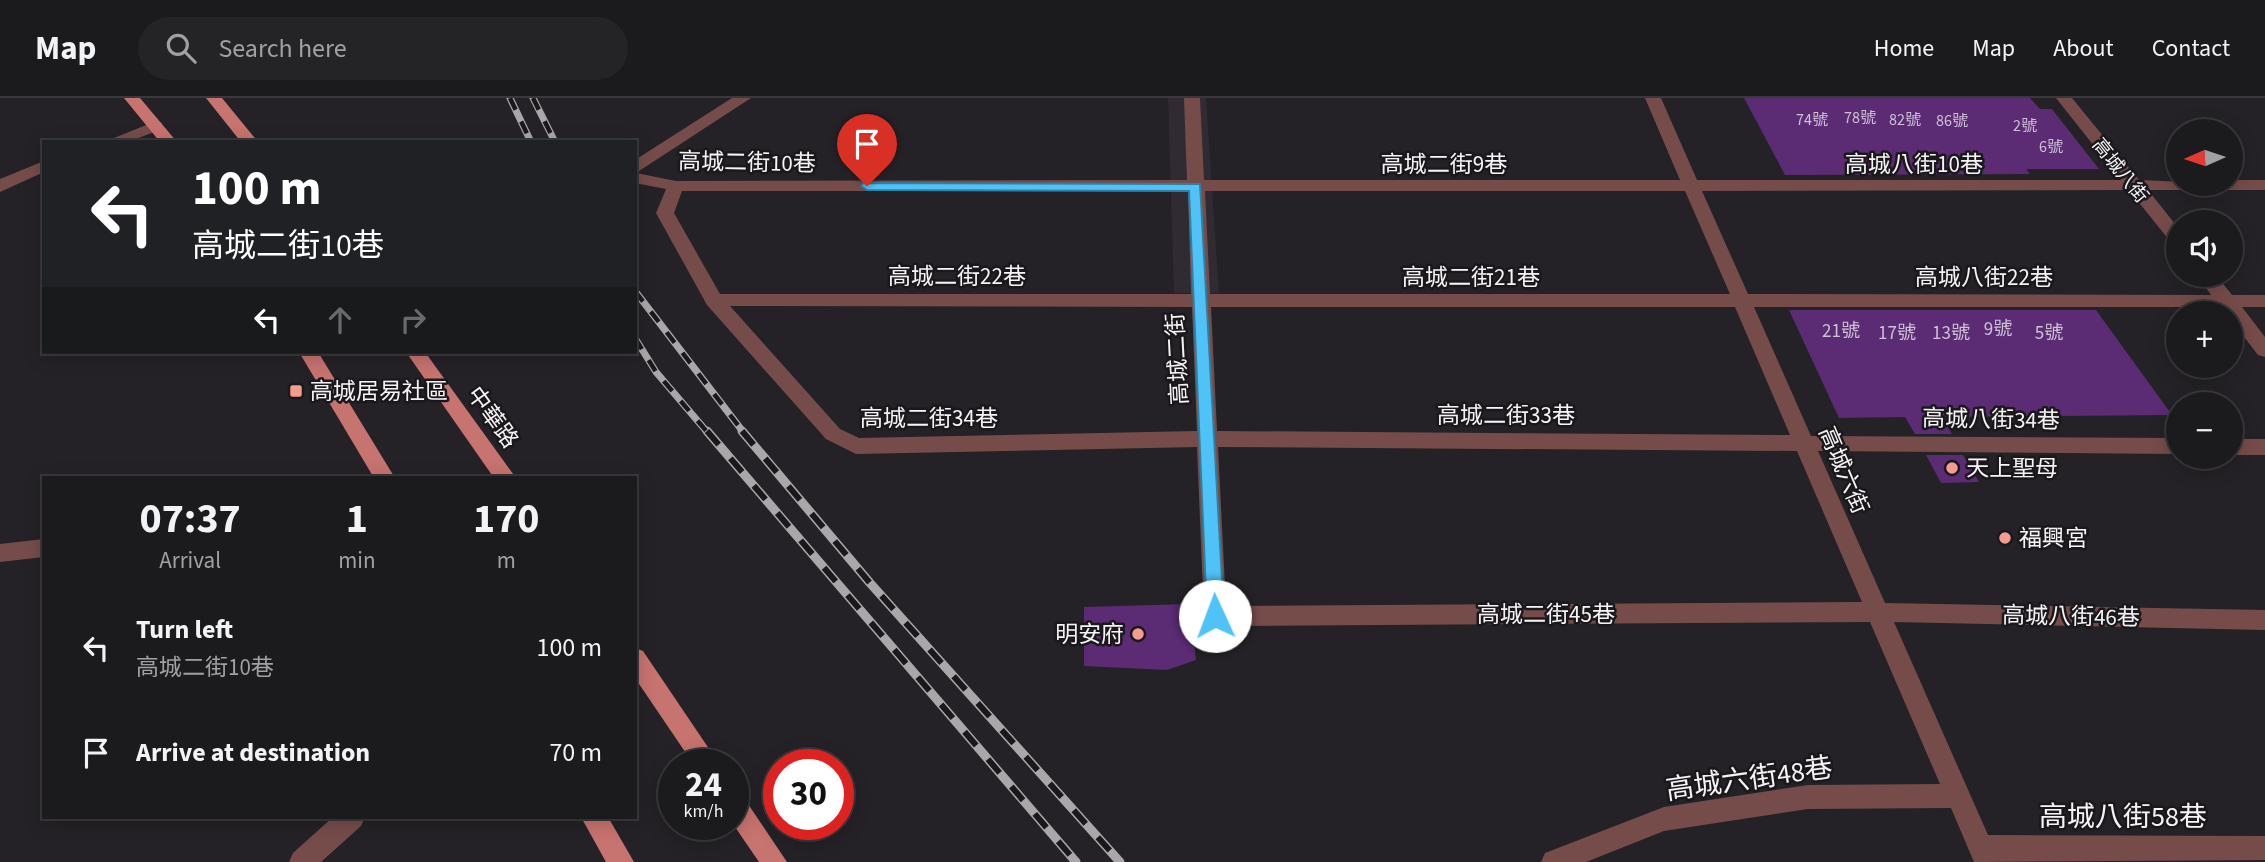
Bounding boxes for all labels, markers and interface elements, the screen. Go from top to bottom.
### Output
search box [138,17,628,80]
text: Map [35,25,96,72]
icon: search [162,29,200,67]
text: Search here [218,30,347,67]
text: Home [1874,31,1934,66]
text: Map [1972,31,2015,66]
text: About [2053,31,2114,66]
text: Contact [2152,31,2230,66]
house number: 78號 [1844,107,1876,129]
house number: 74號 [1796,109,1828,131]
house number: 82號 [1889,109,1921,131]
house number: 86號 [1936,110,1968,132]
pin [837,114,897,186]
house number: 2號 [2013,115,2037,137]
north arrow [2166,119,2244,196]
map controls [2166,119,2243,469]
icon: arrive [848,125,886,163]
street label: 高城八街 [2085,133,2154,209]
house number: 6號 [2039,136,2063,158]
street label: 高城二街10巷 [678,145,816,180]
street label: 高城二街9巷 [1381,148,1507,181]
street label: 高城八街10巷 [1845,148,1983,181]
text: 100 m [192,154,321,224]
icon: left [77,168,168,259]
button: sound [2166,210,2243,287]
text: 高城二街10巷 [192,223,384,269]
street label: 高城二街22巷 [888,260,1026,293]
street label: 高城二街21巷 [1402,261,1540,294]
street label: 高城八街22巷 [1915,261,2053,294]
icon: left [248,301,286,339]
icon: ahead [321,301,359,339]
icon: right [394,301,432,339]
button: + [2166,301,2243,378]
street label: 高城二街 [1159,312,1196,406]
house number: 9號 [1984,316,2012,343]
house number: 21號 [1822,318,1860,345]
house number: 17號 [1878,320,1916,347]
house number: 13號 [1932,320,1970,347]
house number: 5號 [2035,320,2063,347]
place label: 高城居易社區 [310,375,448,408]
street label: 中華路 [459,380,526,455]
marker: 高城居易社區 [288,383,304,399]
button: − [2166,392,2243,469]
street label: 高城二街33巷 [1437,399,1575,432]
street label: 高城二街34巷 [860,402,998,435]
street label: 高城八街34巷 [1922,402,2060,437]
street label: 高城六街 [1810,421,1877,519]
place label: 天上聖母 [1966,452,2058,485]
marker: 天上聖母 [1944,460,1960,476]
text: 07:37 [139,489,241,549]
text: 1 [346,489,368,549]
text: 170 [473,489,540,549]
place label: 福興宮 [2019,522,2088,555]
marker: 福興宮 [1997,530,2013,546]
text: Arrival [159,544,221,577]
text: min [338,544,376,577]
text: m [497,544,516,577]
position arrow [1178,579,1252,653]
street label: 高城二街45巷 [1477,598,1615,631]
street label: 高城八街46巷 [2002,599,2140,634]
text: Turn left [136,611,233,648]
place label: 明安府 [1055,618,1124,651]
marker: 明安府 [1130,626,1146,642]
icon: left [77,629,115,667]
text: 100 m [536,629,602,666]
text: 高城二街10巷 [136,651,274,684]
icon: arrive [77,734,115,772]
text: Arrive at destination [136,734,370,771]
text: 70 m [549,734,602,771]
street label: 高城六街48巷 [1663,748,1835,810]
speed limit sign: 30 [763,749,854,840]
text: 24 [685,760,722,810]
street label: 高城八街58巷 [2039,797,2207,837]
text: km/h [684,799,723,824]

